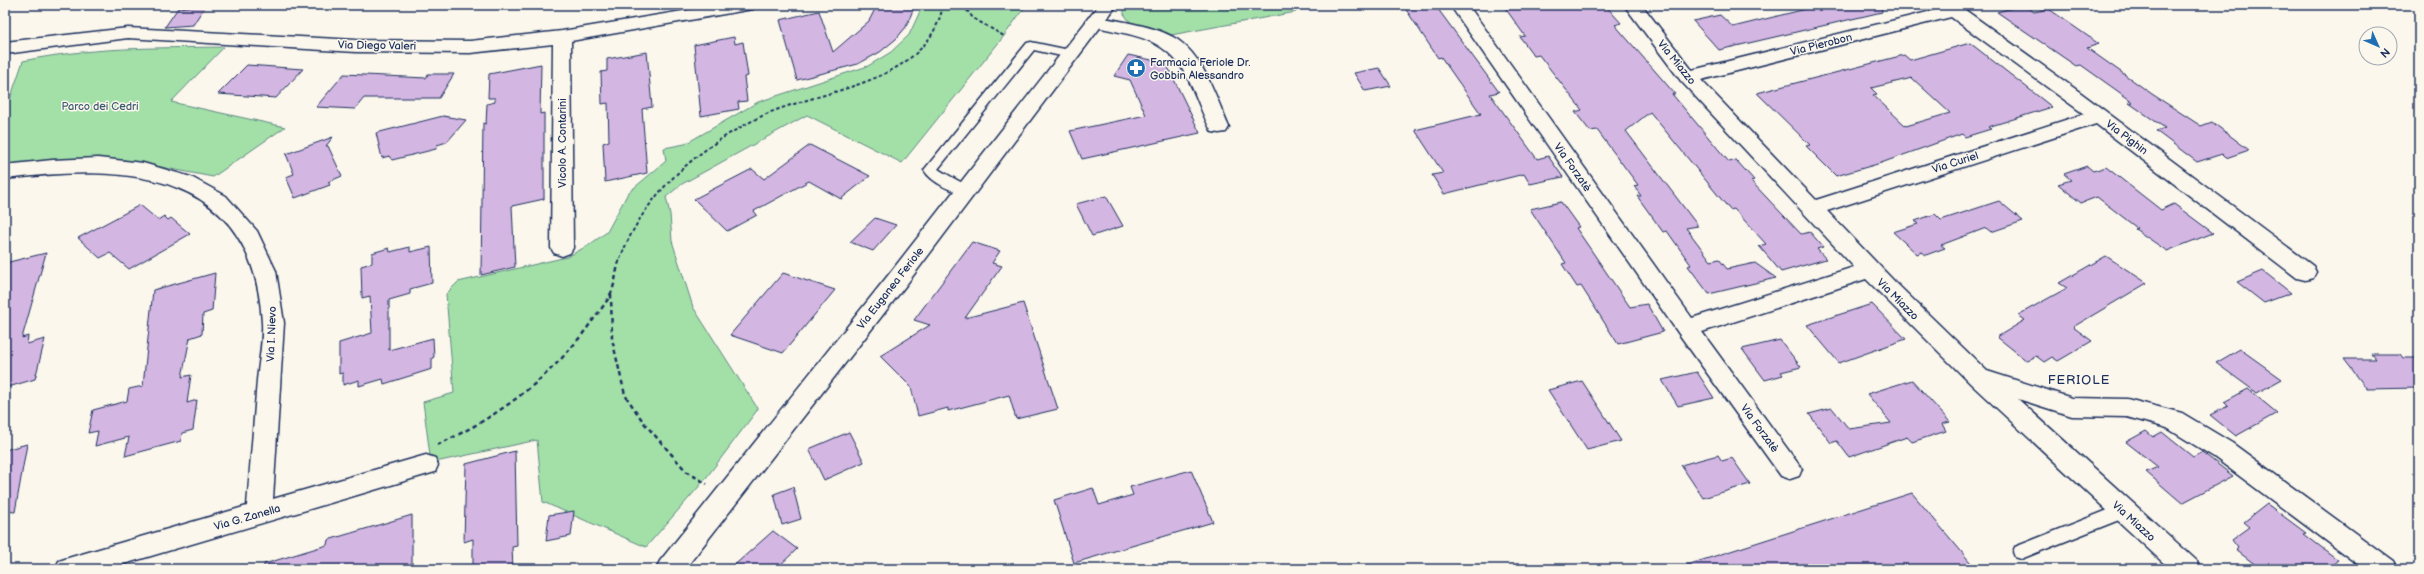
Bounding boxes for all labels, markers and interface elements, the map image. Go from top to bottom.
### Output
north arrow [2358,26,2398,66]
street label: Via Pierobon [1789,31,1853,58]
street label: Via Miazzo [1655,37,1698,87]
street label: Via Diego Valeri [338,38,416,53]
text: N [2377,45,2392,60]
place label: Farmacia Feriole Dr. Gobbin Alessandro [1150,56,1250,82]
pharmacy icon: Farmacia Feriole Dr. Gobbin Alessandro [1125,57,1147,79]
street label: Vicolo A. Contarini [556,98,569,188]
park label: Parco dei Cedri [61,100,139,113]
street label: Via Pighin [2103,117,2150,157]
street label: Via Forzatè [1551,141,1594,194]
street label: Via Curiel [1930,149,1980,176]
street label: Via Euganea Feriole [854,244,927,332]
street label: Via Miazzo [1874,276,1921,323]
street label: Via I. Nievo [264,306,279,362]
district label: FERIOLE [2048,372,2110,388]
street label: Via Forzatè [1738,402,1782,455]
street label: Via Miazzo [2109,499,2158,544]
street label: Via G. Zanella [212,502,282,533]

